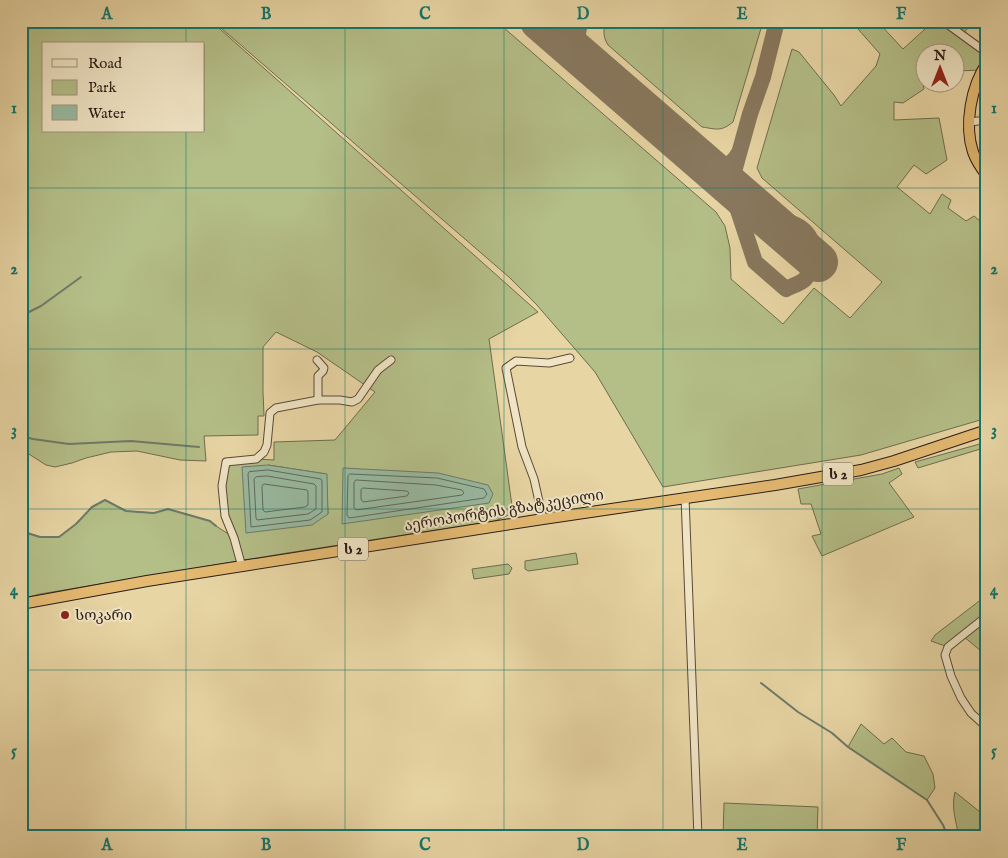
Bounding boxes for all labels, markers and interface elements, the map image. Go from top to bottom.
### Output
text: A [101,5,114,25]
text: B [261,5,272,25]
text: C [419,5,431,25]
text: D [577,5,590,25]
text: E [736,5,748,25]
text: F [896,5,907,25]
legend [42,42,205,132]
north arrow [916,42,966,92]
text: N [933,47,946,65]
text: Road [88,54,123,73]
text: Park [88,78,118,97]
text: 1 [11,99,17,119]
text: 1 [991,99,997,119]
text: Water [88,104,126,123]
text: 2 [10,260,18,280]
text: 2 [990,260,998,280]
text: 3 [11,421,17,441]
text: 3 [991,421,997,441]
road number: ს 2 [823,462,853,486]
street label: აეროპორტის გზატკეცილი [403,485,605,536]
road number: ს 2 [338,538,368,560]
text: 4 [10,581,19,601]
text: 4 [990,581,999,601]
place label: სოკარი [75,606,132,625]
marker: სოკარი [59,609,71,621]
text: 5 [11,742,17,762]
text: 5 [991,742,997,762]
text: A [101,836,114,856]
text: B [261,836,272,856]
text: C [419,836,431,856]
text: D [577,836,590,856]
text: E [736,836,748,856]
text: F [896,836,907,856]

